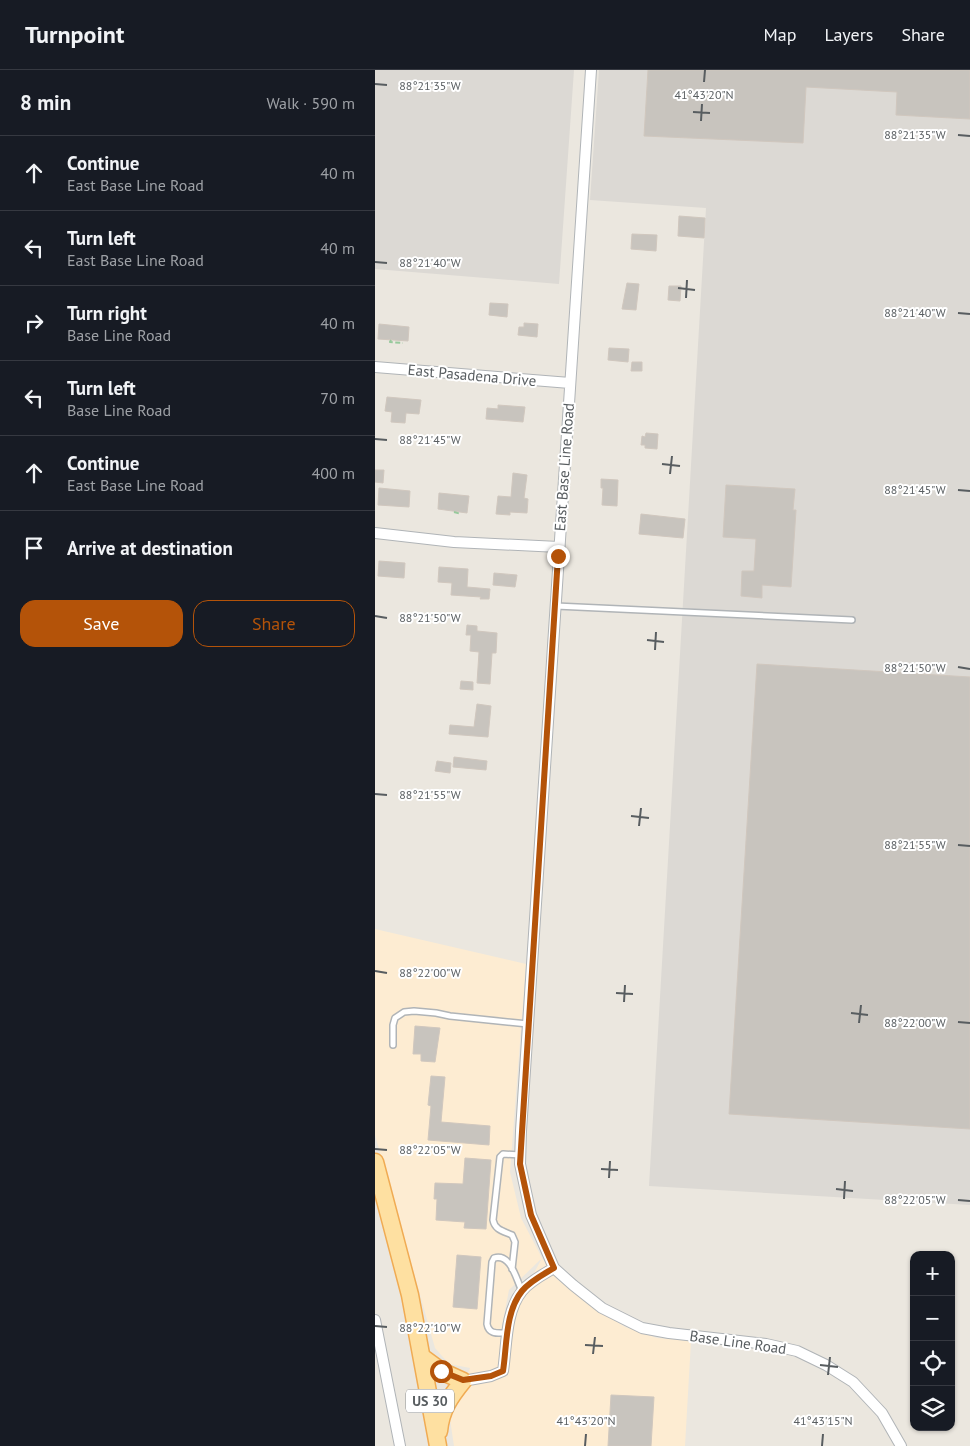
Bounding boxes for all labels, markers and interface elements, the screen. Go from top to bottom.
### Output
text: Turnpoint [25,19,124,50]
text: Map [764,23,796,46]
text: Layers [824,23,873,46]
text: Share [901,23,945,46]
text: 88°21'35"W [399,78,461,93]
text: 41°43'20"N [674,87,734,102]
text: 8 min [20,89,71,116]
text: Walk · 590 m [266,93,355,113]
text: 88°21'35"W [884,127,946,142]
text: Continue [67,151,139,175]
icon: ahead [20,159,48,187]
text: 40 m [320,163,355,183]
text: East Base Line Road [67,175,204,195]
text: Turn left [67,226,136,250]
icon: left [20,234,48,262]
text: 40 m [320,238,355,258]
text: East Base Line Road [67,250,204,270]
text: 88°21'40"W [399,255,461,270]
text: Turn right [67,301,147,325]
text: 88°21'40"W [884,305,946,320]
icon: right [20,309,48,337]
text: 40 m [320,313,355,333]
text: Base Line Road [67,325,171,345]
street label: East Pasadena Drive [407,360,537,390]
text: Turn left [67,376,136,400]
icon: left [20,384,48,412]
text: 70 m [320,388,355,408]
text: Base Line Road [67,400,171,420]
street label: East Base Line Road [550,402,578,532]
text: 88°21'45"W [399,432,461,447]
text: Continue [67,451,139,475]
icon: ahead [20,459,48,487]
text: 400 m [312,463,355,483]
text: East Base Line Road [67,475,204,495]
text: 88°21'45"W [884,482,946,497]
icon: arrive [20,534,48,562]
text: Arrive at destination [67,536,233,560]
route end [547,545,570,568]
button: Save [20,600,183,647]
button: Share [193,600,355,647]
text: 88°21'50"W [399,610,461,625]
text: 88°21'50"W [884,660,946,675]
text: 88°21'55"W [399,787,461,802]
text: 88°21'55"W [884,837,946,852]
text: 88°22'00"W [399,965,461,980]
text: 88°22'00"W [884,1015,946,1030]
text: 88°22'05"W [399,1142,461,1157]
text: 88°22'05"W [884,1192,946,1207]
map controls [910,1251,955,1431]
button: + [910,1251,955,1296]
button: − [910,1296,955,1341]
text: 88°22'10"W [399,1320,461,1335]
street label: Base Line Road [688,1326,788,1358]
button: locate [910,1341,955,1386]
route start [430,1360,453,1383]
button: layers [910,1386,955,1431]
road number: US 30 [406,1390,454,1412]
text: 41°43'20"N [556,1413,616,1428]
text: 41°43'15"N [793,1413,853,1428]

